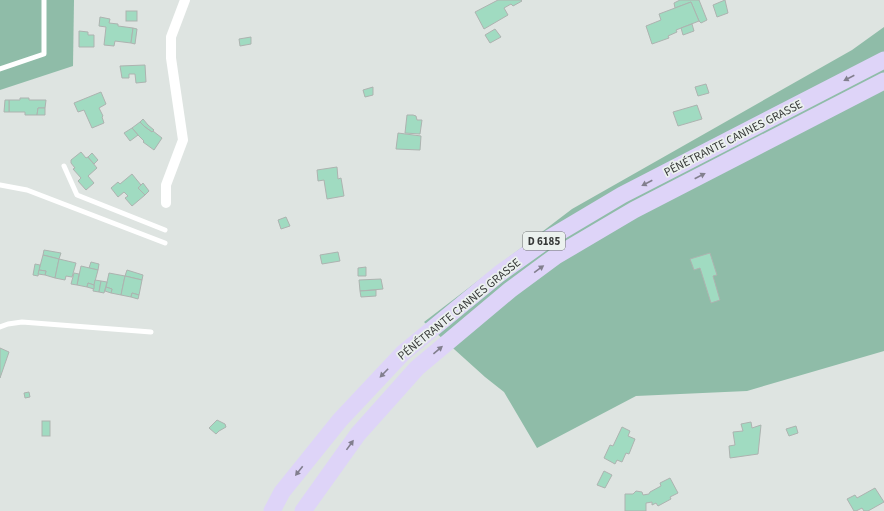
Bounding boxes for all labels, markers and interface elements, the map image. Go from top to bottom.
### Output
one-way arrow [843,74,855,81]
street label: PÉNÉTRANTE CANNES GRASSE [661,96,806,181]
one-way arrow [694,173,706,179]
one-way arrow [641,179,653,186]
road number: D 6185 [523,232,565,250]
street label: PÉNÉTRANTE CANNES GRASSE [394,254,524,364]
one-way arrow [534,265,544,273]
one-way arrow [433,346,444,355]
one-way arrow [379,368,389,378]
one-way arrow [345,440,353,450]
one-way arrow [294,466,303,477]

